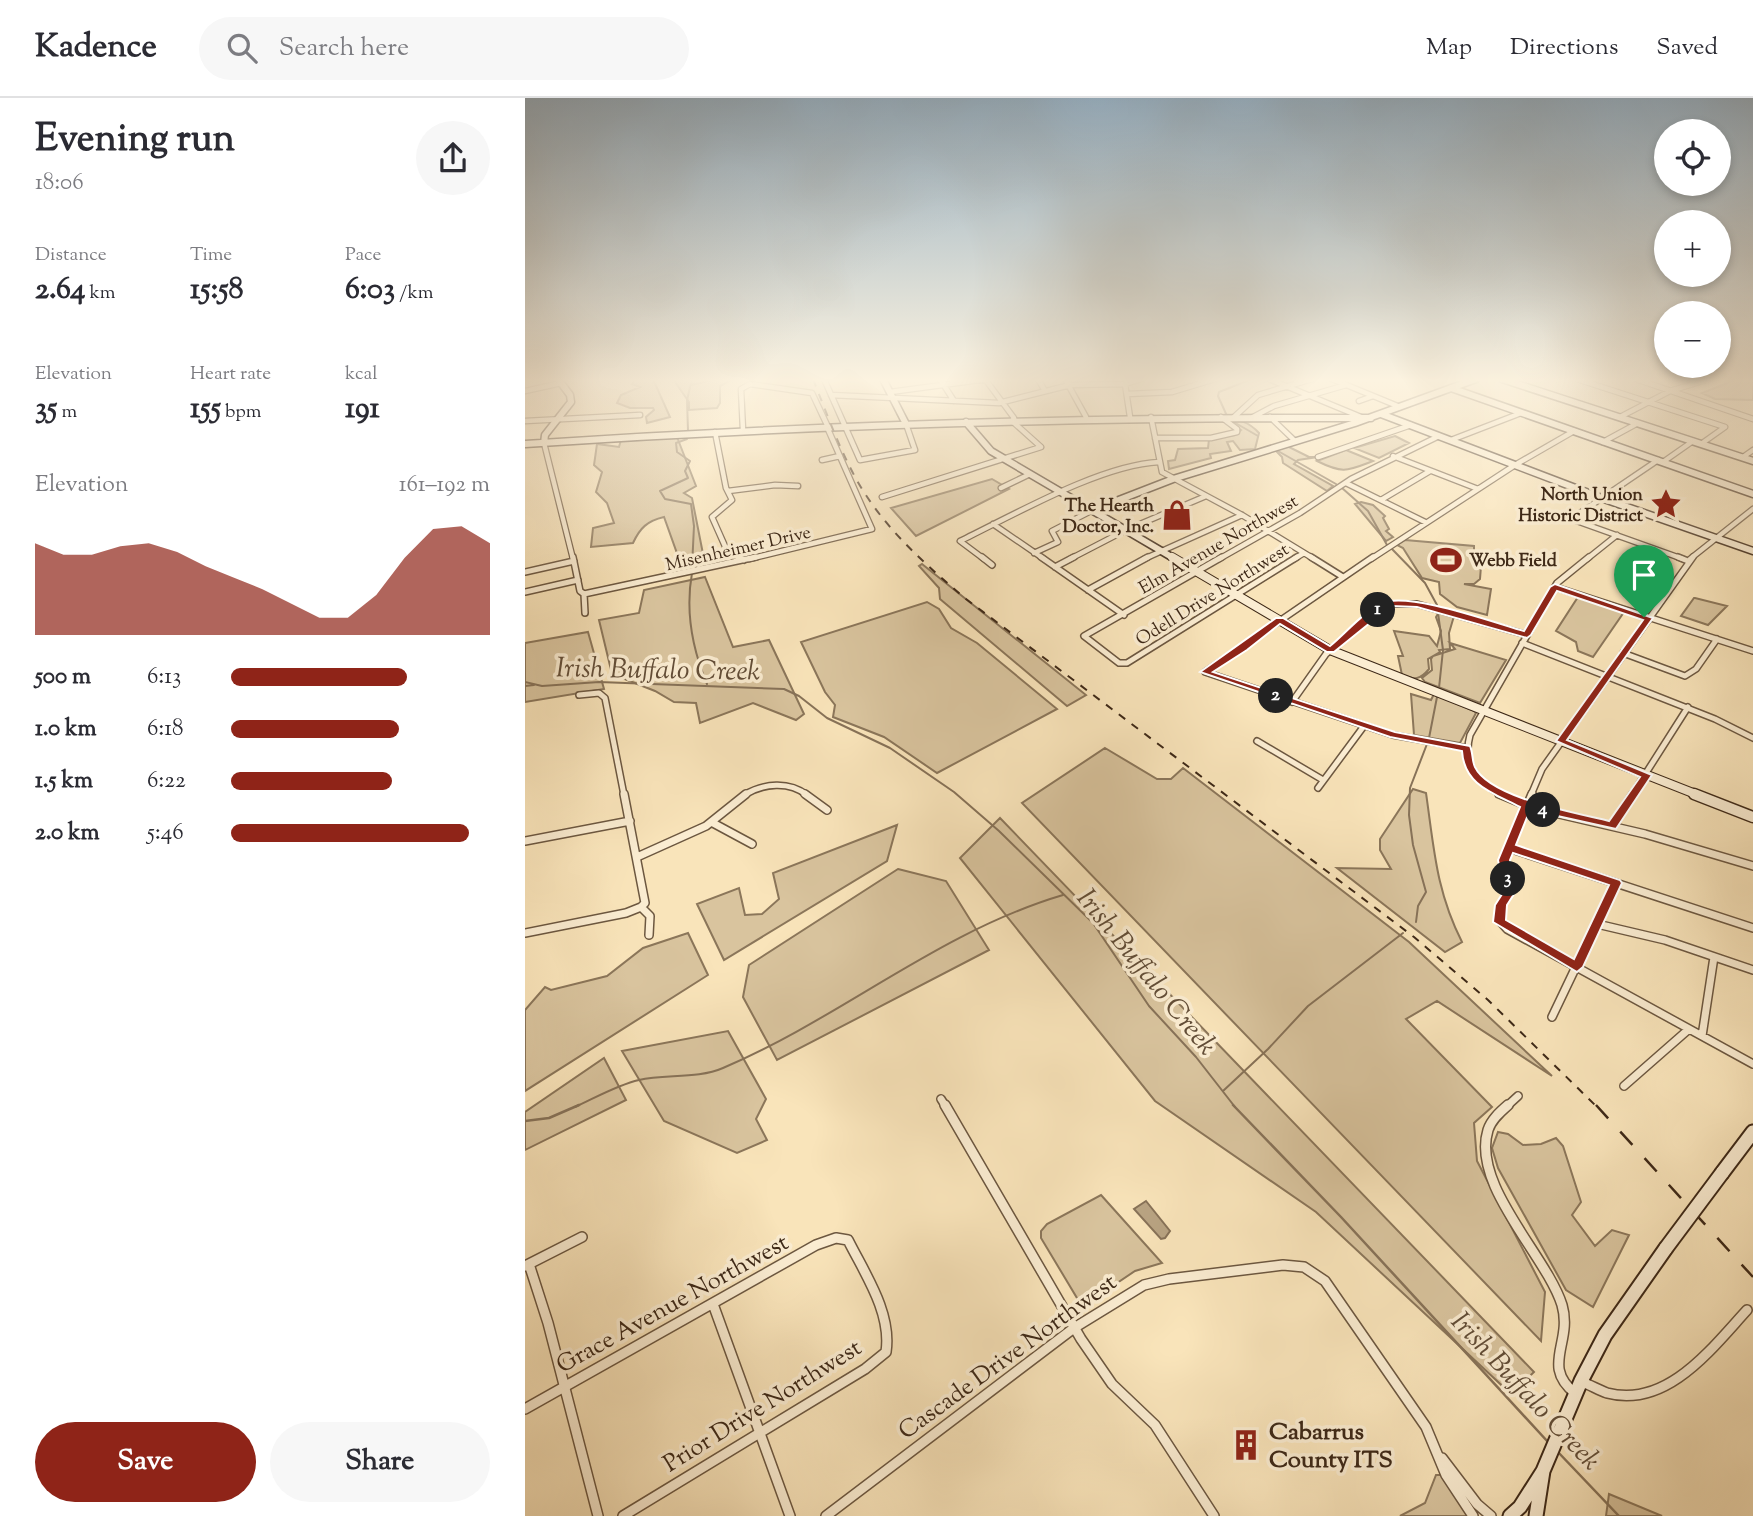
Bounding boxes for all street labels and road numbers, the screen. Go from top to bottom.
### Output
street label: Elm Avenue Northwest [1134,489,1304,602]
street label: Misenheimer Drive [663,521,814,579]
street label: Odell Drive Northwest [1131,538,1295,653]
street label: Grace Avenue Northwest [551,1227,795,1383]
street label: Cascade Drive Northwest [892,1267,1124,1449]
street label: Prior Drive Northwest [657,1332,869,1482]

